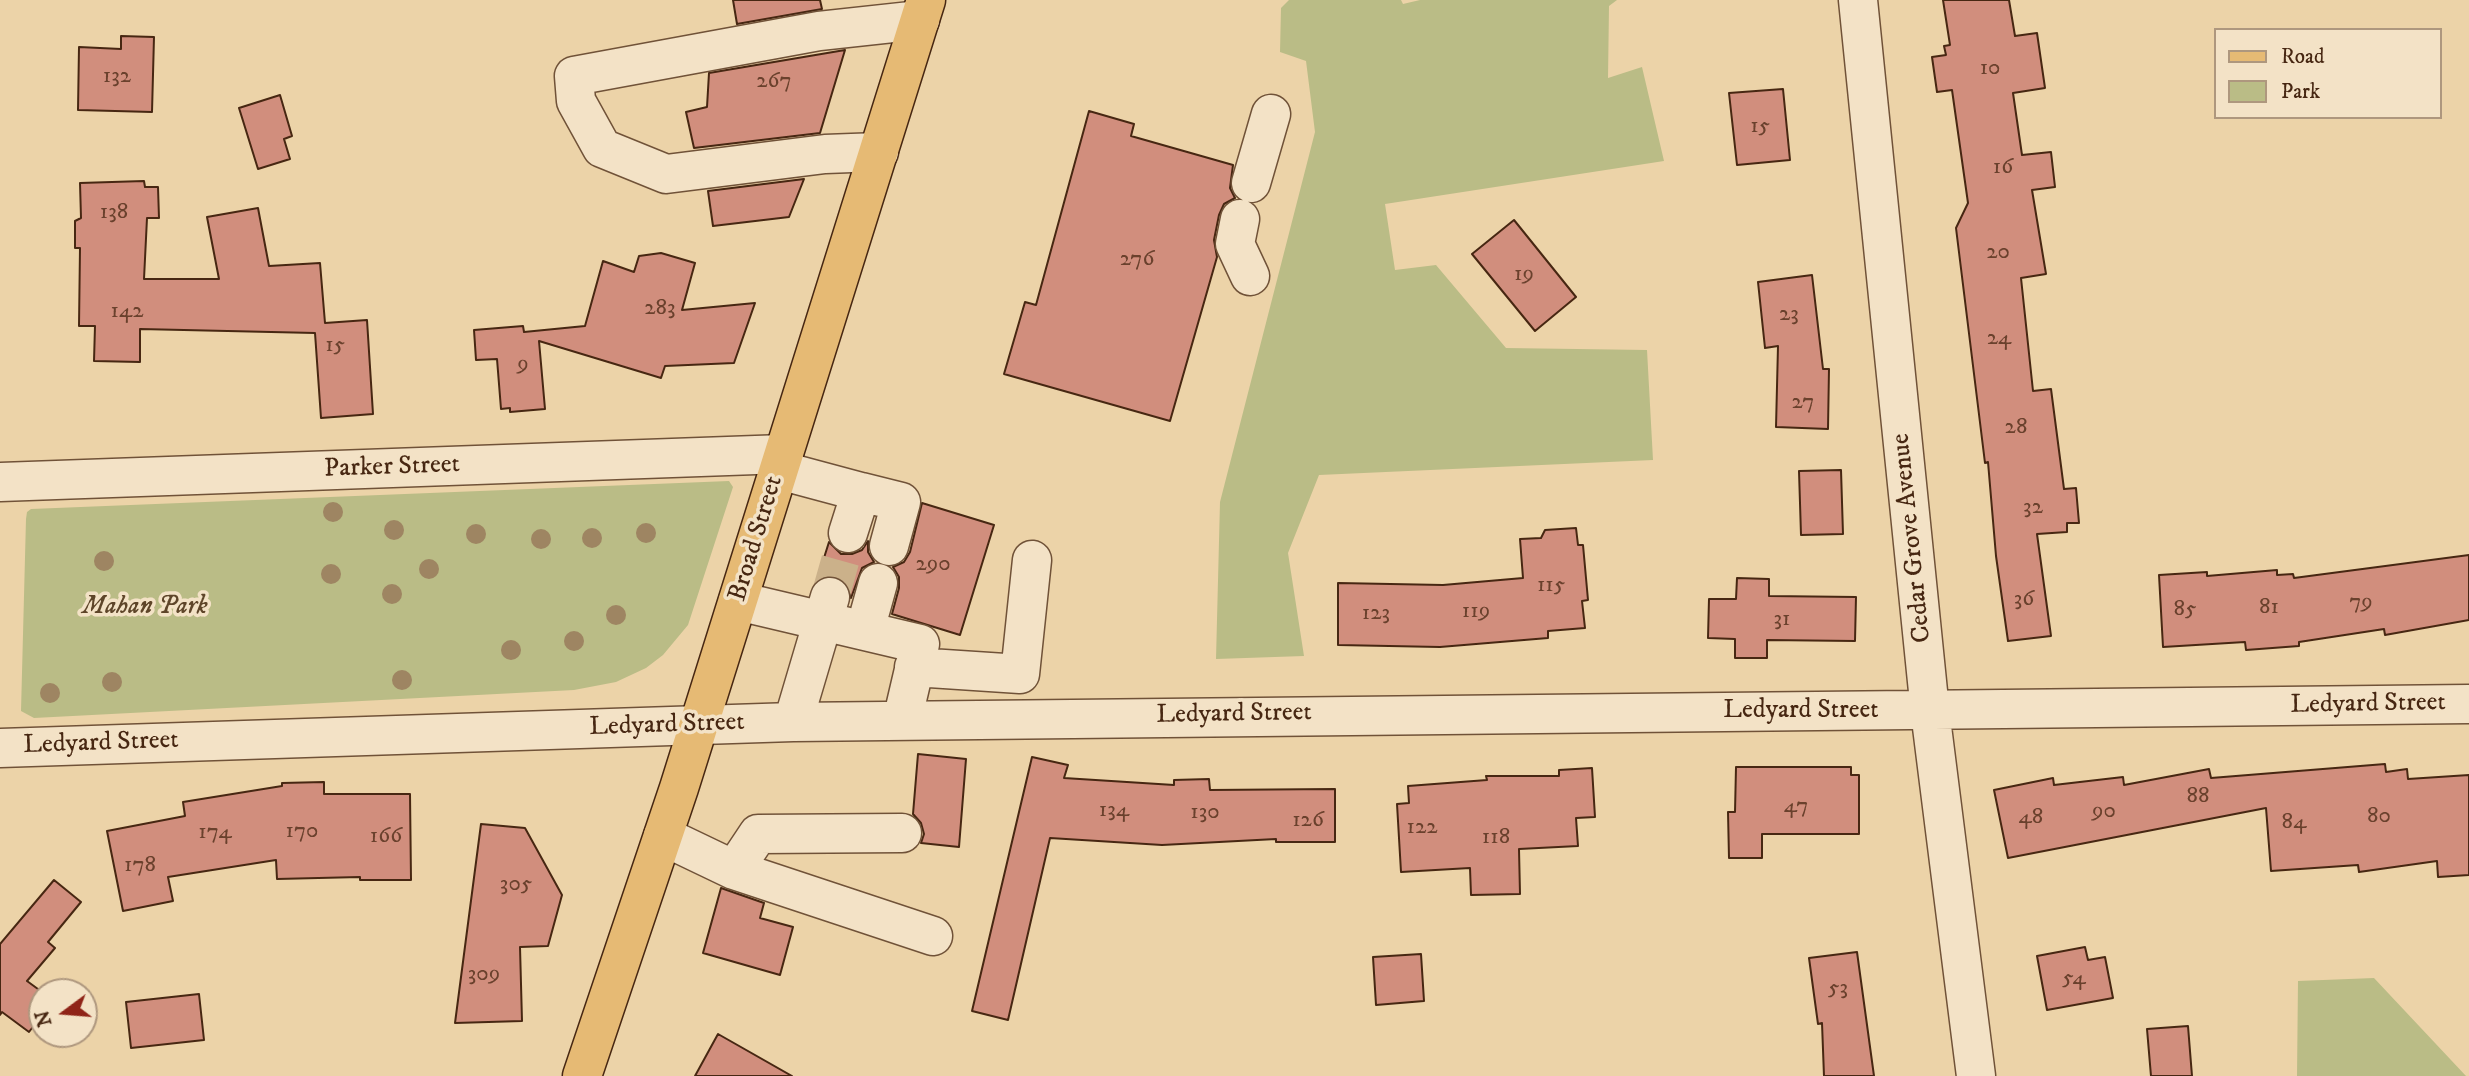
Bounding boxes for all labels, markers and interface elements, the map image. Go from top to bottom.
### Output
legend [2214,28,2441,119]
text: Road [2281,44,2325,70]
house number: 10 [1980,55,2000,83]
house number: 132 [103,63,131,91]
house number: 267 [756,68,792,96]
text: Park [2281,79,2320,105]
house number: 15 [1750,113,1770,141]
house number: 16 [1993,154,2013,182]
house number: 138 [100,199,128,227]
house number: 20 [1986,239,2010,267]
house number: 276 [1120,246,1154,274]
house number: 19 [1514,261,1534,289]
house number: 283 [644,295,676,323]
house number: 142 [111,298,143,326]
house number: 23 [1779,301,1799,329]
house number: 24 [1987,325,2011,353]
house number: 15 [325,332,345,360]
house number: 9 [517,351,529,379]
house number: 27 [1792,389,1814,417]
house number: 28 [2005,414,2027,442]
street label: Cedar Grove Avenue [1886,432,1940,644]
street label: Parker Street [324,450,460,486]
street label: Broad Street [723,472,791,606]
house number: 32 [2023,494,2043,522]
house number: 290 [915,551,951,579]
house number: 115 [1537,572,1565,600]
house number: 36 [2014,586,2034,614]
house number: 79 [2349,589,2373,617]
park label: Mahan Park [82,592,208,624]
house number: 81 [2259,594,2279,622]
house number: 85 [2174,596,2196,624]
house number: 119 [1462,598,1490,626]
house number: 123 [1362,600,1390,628]
house number: 31 [1773,606,1791,634]
street label: Ledyard Street [2290,688,2446,722]
street label: Ledyard Street [1723,696,1879,728]
street label: Ledyard Street [1156,698,1312,732]
street label: Ledyard Street [589,708,745,744]
street label: Ledyard Street [23,726,179,762]
house number: 88 [2186,783,2210,811]
house number: 47 [1784,793,1808,821]
house number: 134 [1099,797,1129,825]
house number: 90 [2092,798,2116,826]
house number: 130 [1190,799,1220,827]
house number: 80 [2367,803,2391,831]
house number: 48 [2019,804,2043,832]
house number: 126 [1292,807,1324,835]
house number: 84 [2282,809,2306,837]
house number: 122 [1406,814,1438,842]
house number: 170 [286,818,318,846]
house number: 174 [198,819,232,847]
house number: 166 [370,823,402,851]
house number: 118 [1482,824,1510,852]
house number: 178 [124,852,156,880]
house number: 305 [500,871,532,899]
house number: 309 [468,961,500,989]
house number: 54 [2062,965,2086,993]
house number: 53 [1828,975,1848,1003]
north arrow [28,978,98,1048]
text: N [31,1008,57,1029]

